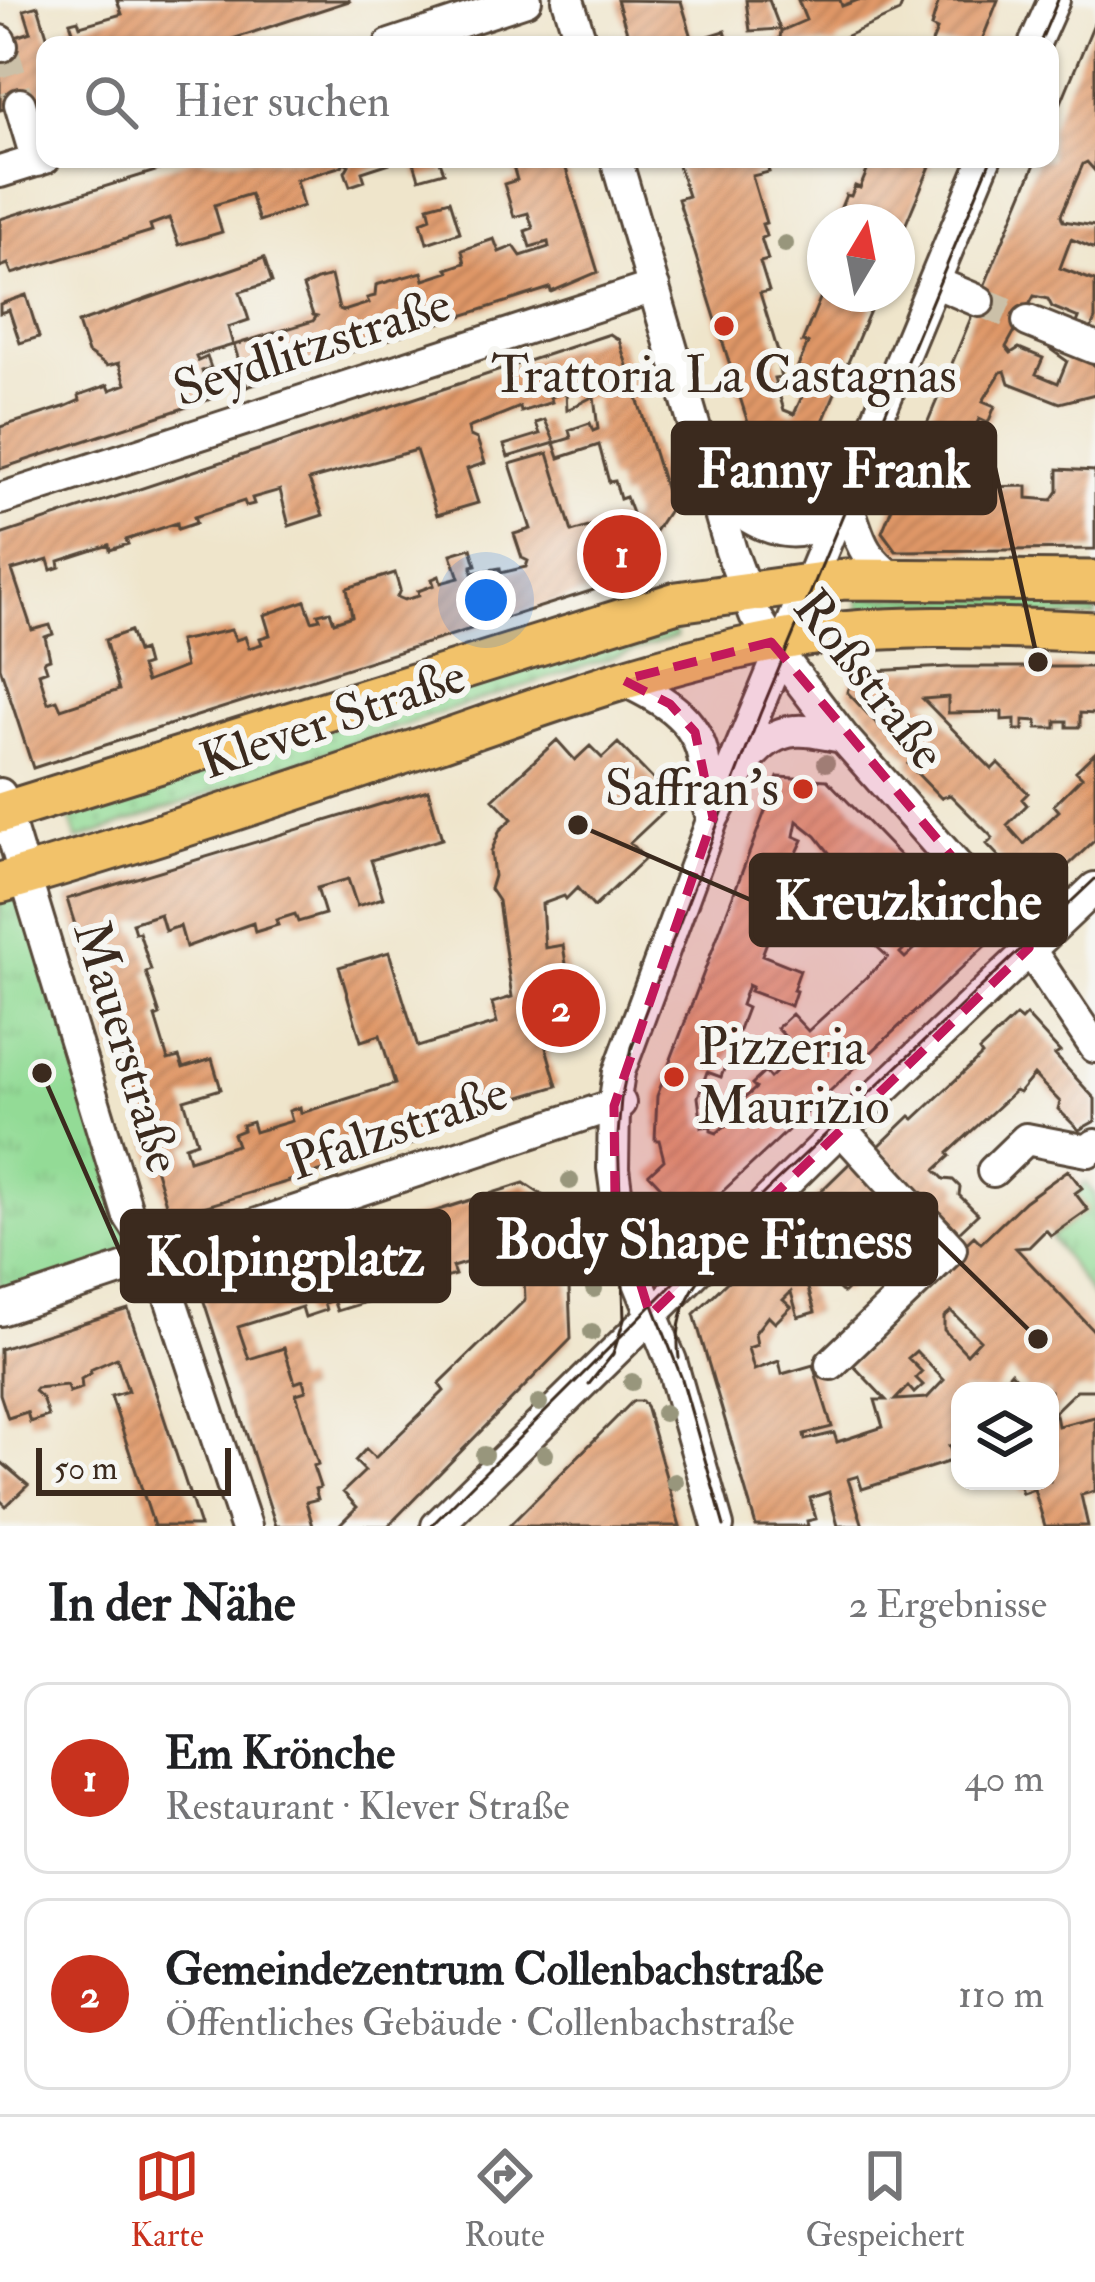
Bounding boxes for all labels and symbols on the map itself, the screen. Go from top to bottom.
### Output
north arrow [807,204,915,312]
street label: Seydlitzstraße [166,272,458,422]
marker: Trattoria La Castagnas [711,313,737,339]
place label: Trattoria La Castagnas [491,344,957,408]
callout: Fanny Frank [673,423,995,513]
text: Fanny Frank [697,436,971,504]
pin: 1 [583,509,661,599]
your location [456,570,516,630]
street label: Roßstraße [779,577,959,783]
street label: Klever Straße [192,644,474,794]
place label: Saffran's [605,757,779,821]
marker: Saffran's [790,776,816,802]
callout: Kreuzkirche [751,855,1066,945]
text: Kreuzkirche [774,868,1042,936]
street label: Mauerstraße [58,914,196,1180]
pin: 2 [522,963,600,1053]
place label: Pizzeria Maurizio [698,1016,890,1139]
street label: Pfalzstraße [280,1061,516,1195]
marker: Pizzeria Maurizio [661,1064,687,1090]
callout: Body Shape Fitness [471,1194,936,1284]
text: Body Shape Fitness [495,1207,913,1276]
callout: Kolpingplatz [122,1211,449,1301]
text: Kolpingplatz [146,1224,425,1293]
scale bar [36,1442,231,1495]

